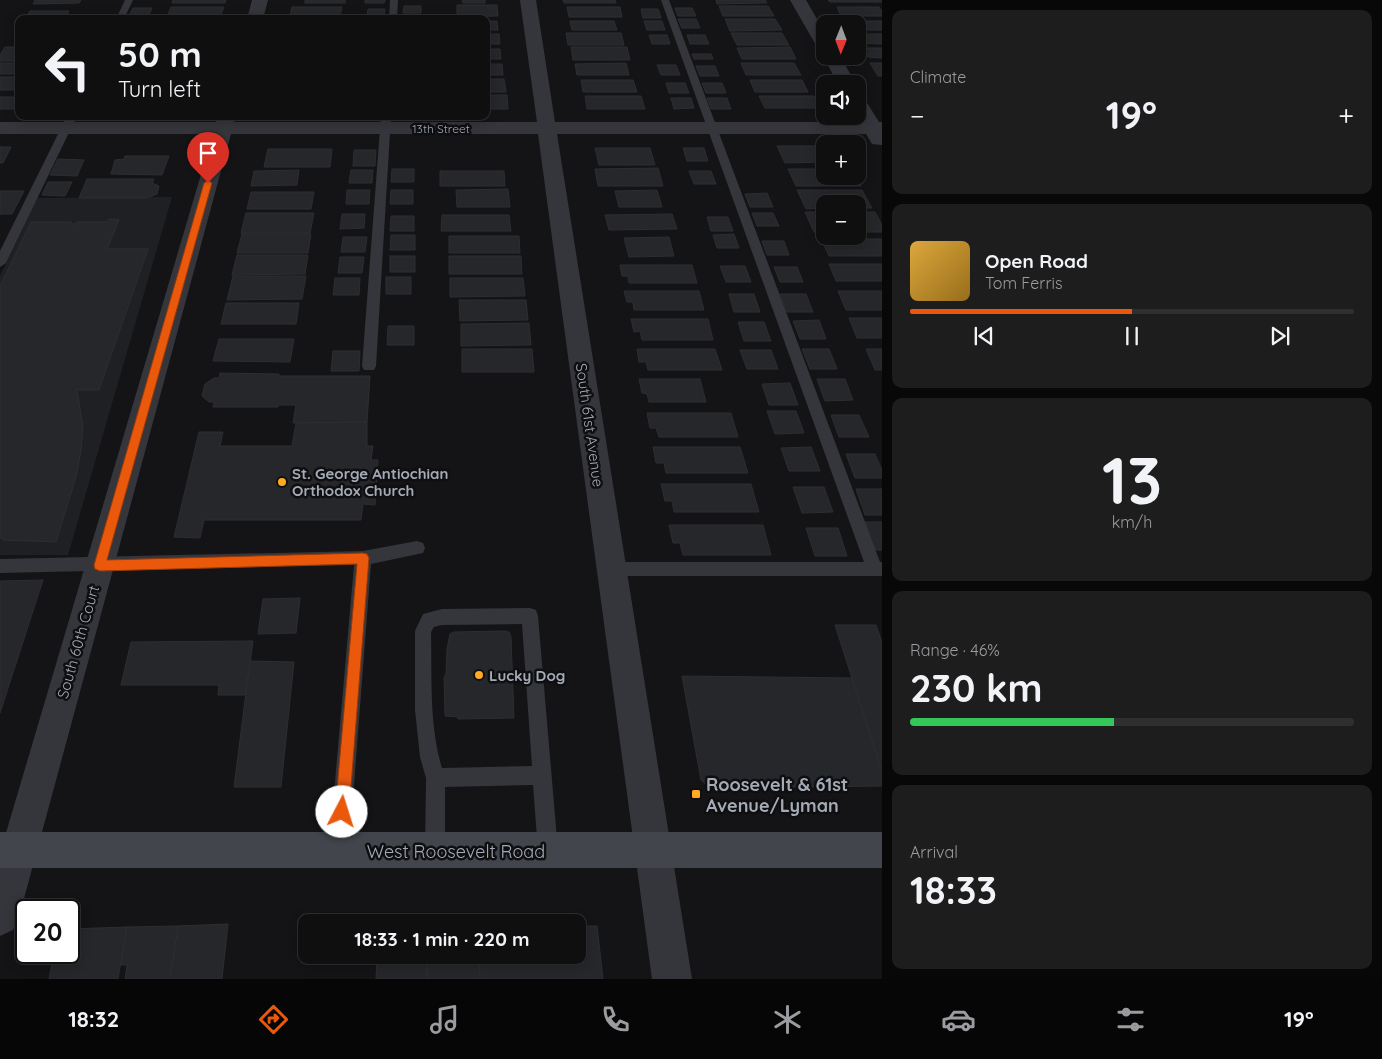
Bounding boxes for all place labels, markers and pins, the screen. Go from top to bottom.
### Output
pin [187,132,229,183]
place label: St. George Antiochian Orthodox Church [292,464,448,500]
marker: St. George Antiochian Orthodox Church [276,476,288,488]
place label: Lucky Dog [489,666,565,685]
marker: Lucky Dog [473,669,485,681]
place label: Roosevelt & 61st Avenue/Lyman [706,773,848,817]
marker: Roosevelt & 61st Avenue/Lyman [690,788,702,800]

